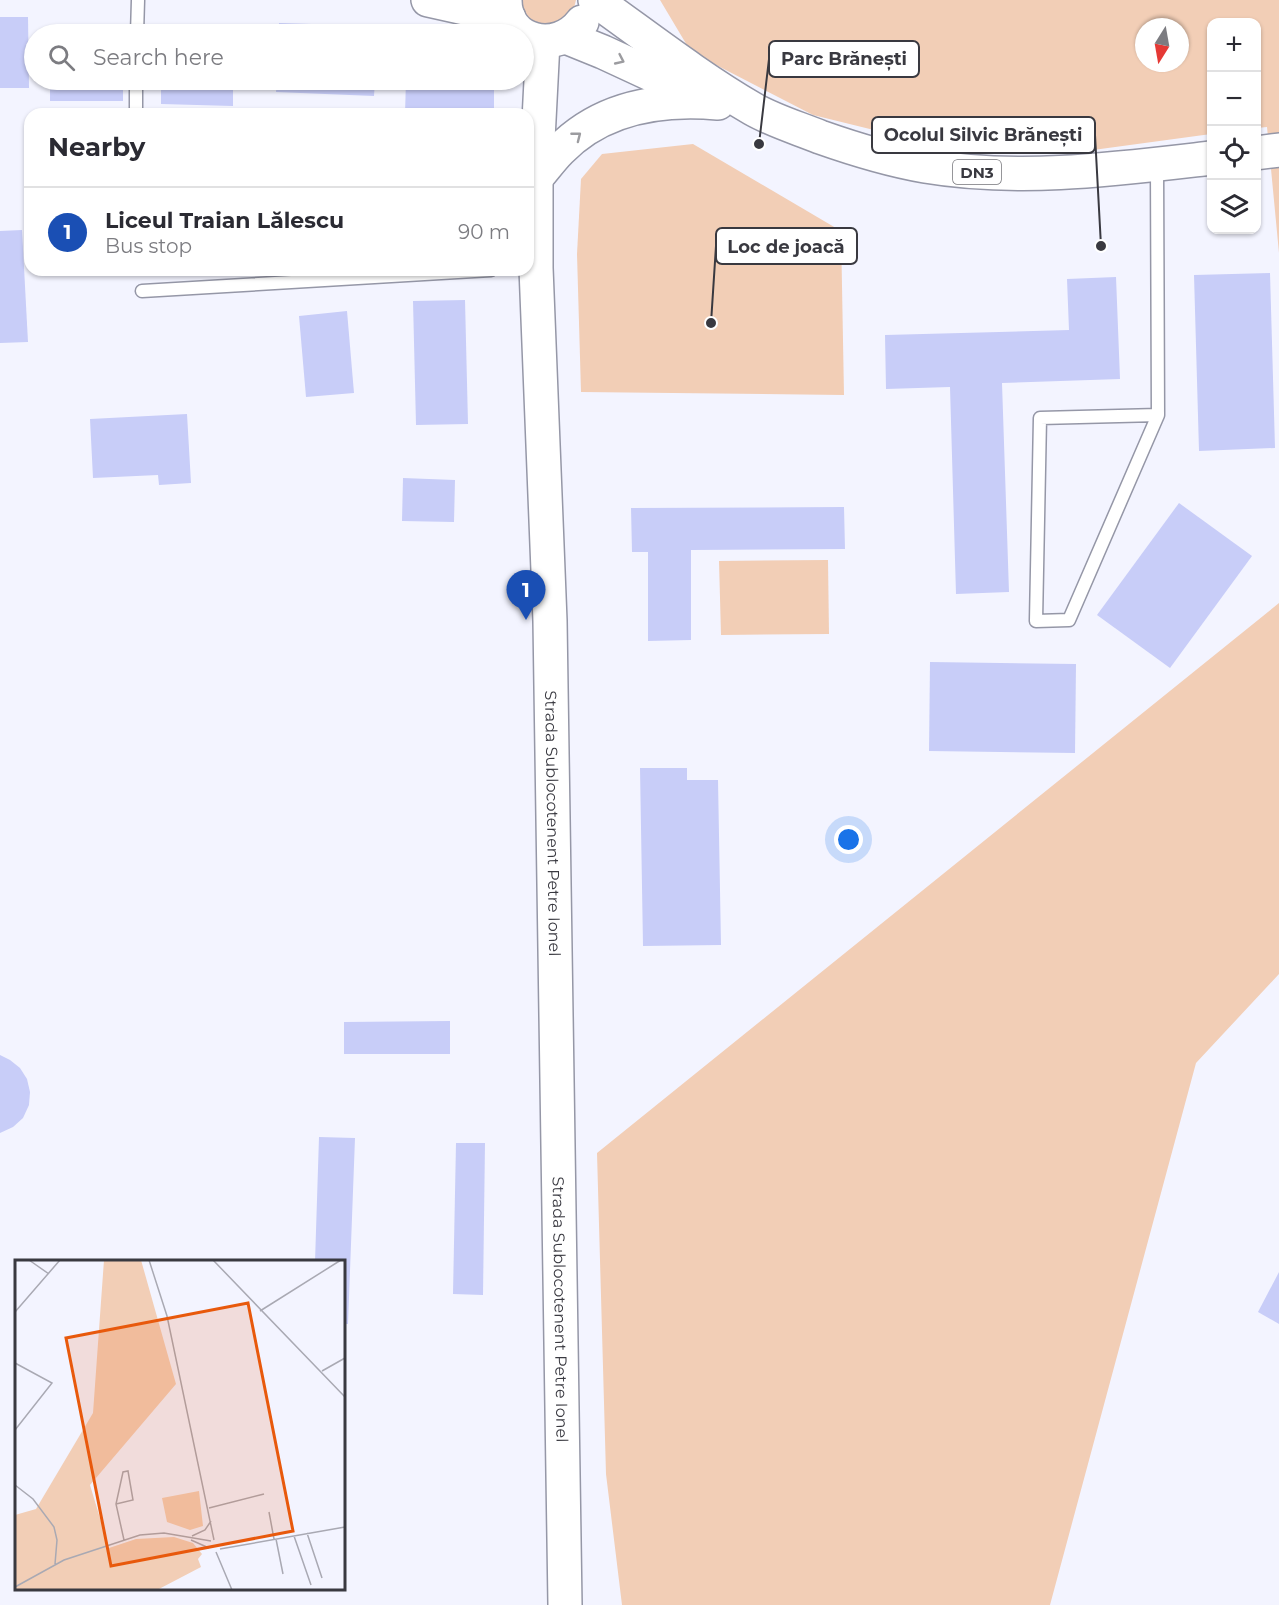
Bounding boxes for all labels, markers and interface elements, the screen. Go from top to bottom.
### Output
north arrow [1135,18,1189,72]
map controls [1207,18,1261,234]
button: + [1207,18,1261,72]
search box [24,24,534,90]
icon: search [45,41,78,74]
callout: Parc Brănești [769,41,919,77]
text: Search here [93,44,224,71]
text: Parc Brănești [781,48,907,71]
one-way arrow [614,52,625,64]
button: − [1207,72,1261,126]
callout: Ocolul Silvic Brănești [872,117,1095,153]
text: Ocolul Silvic Brănești [884,124,1082,147]
button: locate [1207,126,1261,180]
text: Nearby [48,131,145,163]
one-way arrow [570,133,581,144]
road number: DN3 [953,160,1001,184]
button: layers [1207,180,1261,234]
text: Liceul Traian Lălescu [105,207,344,234]
text: 1 [64,220,71,244]
text: 90 m [458,220,510,244]
callout: Loc de joacă [716,228,857,264]
text: Bus stop [105,234,192,258]
text: Loc de joacă [727,236,845,258]
pin: 1 [506,570,546,620]
street label: Strada Sublocotenent Petre Ionel [542,690,565,957]
your location [834,825,863,854]
street label: Strada Sublocotenent Petre Ionel [549,1176,572,1443]
inset map [15,1260,345,1590]

